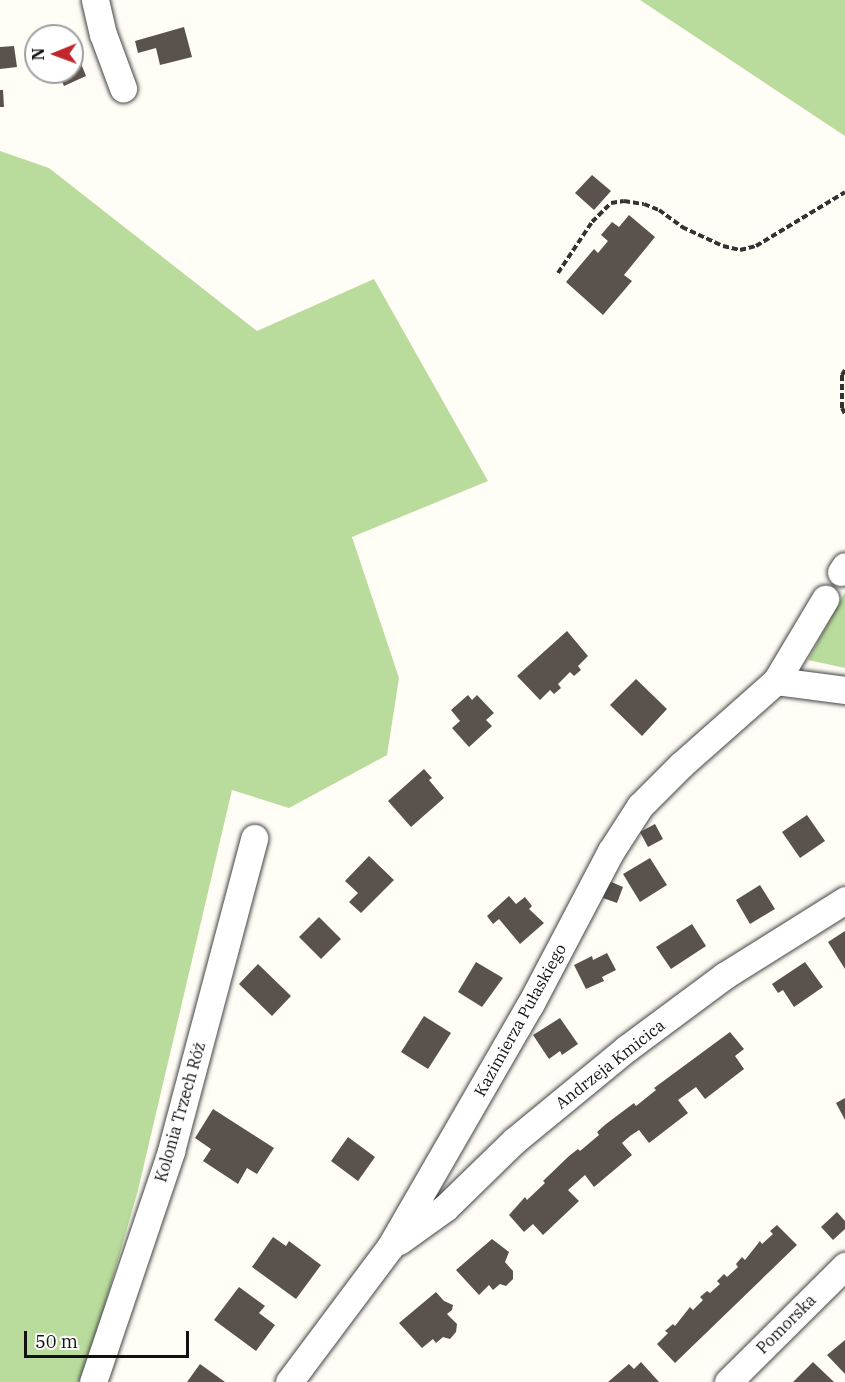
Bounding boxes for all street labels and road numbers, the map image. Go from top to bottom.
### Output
street label: Kazimierza Pułaskiego [470,940,570,1100]
street label: Andrzeja Kmicica [551,1015,669,1113]
street label: Kolonia Trzech Róż [151,1040,209,1184]
street label: Pomorska [752,1290,820,1358]

